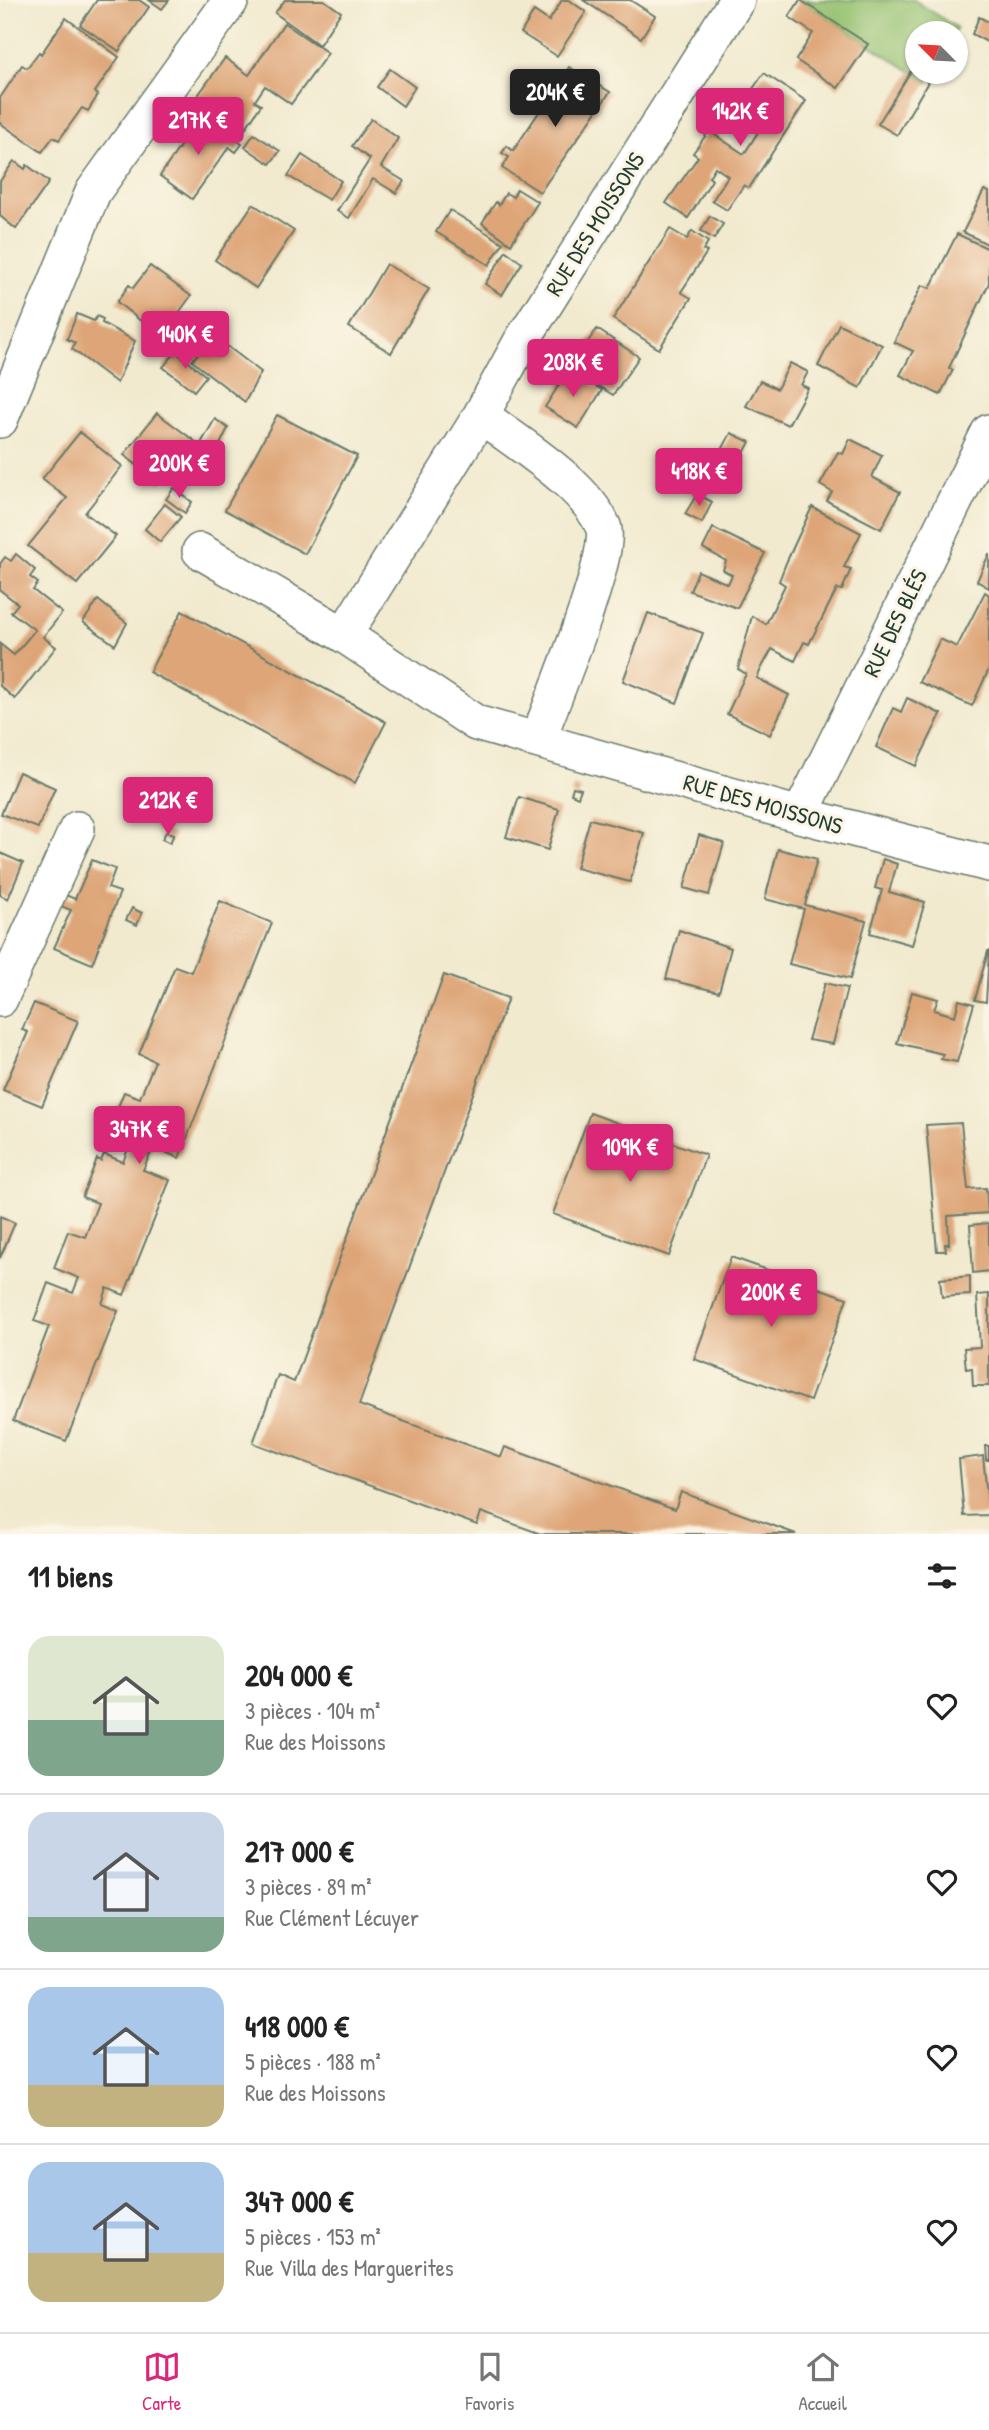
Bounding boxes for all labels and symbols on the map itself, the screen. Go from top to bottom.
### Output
north arrow [905,21,968,84]
pin: 204K € [498,69,612,129]
pin: 142K € [683,88,797,148]
pin: 217K € [141,97,255,157]
street label: RUE DES MOISSONS [538,146,651,302]
pin: 140K € [128,312,242,371]
pin: 208K € [516,340,630,399]
pin: 200K € [122,440,236,500]
pin: 418K € [642,448,756,508]
street label: RUE DES BLÉS [855,563,934,682]
street label: RUE DES MOISSONS [680,766,847,841]
pin: 212K € [111,778,225,837]
pin: 347K € [82,1106,196,1166]
pin: 109K € [573,1124,687,1184]
pin: 200K € [714,1270,828,1329]

